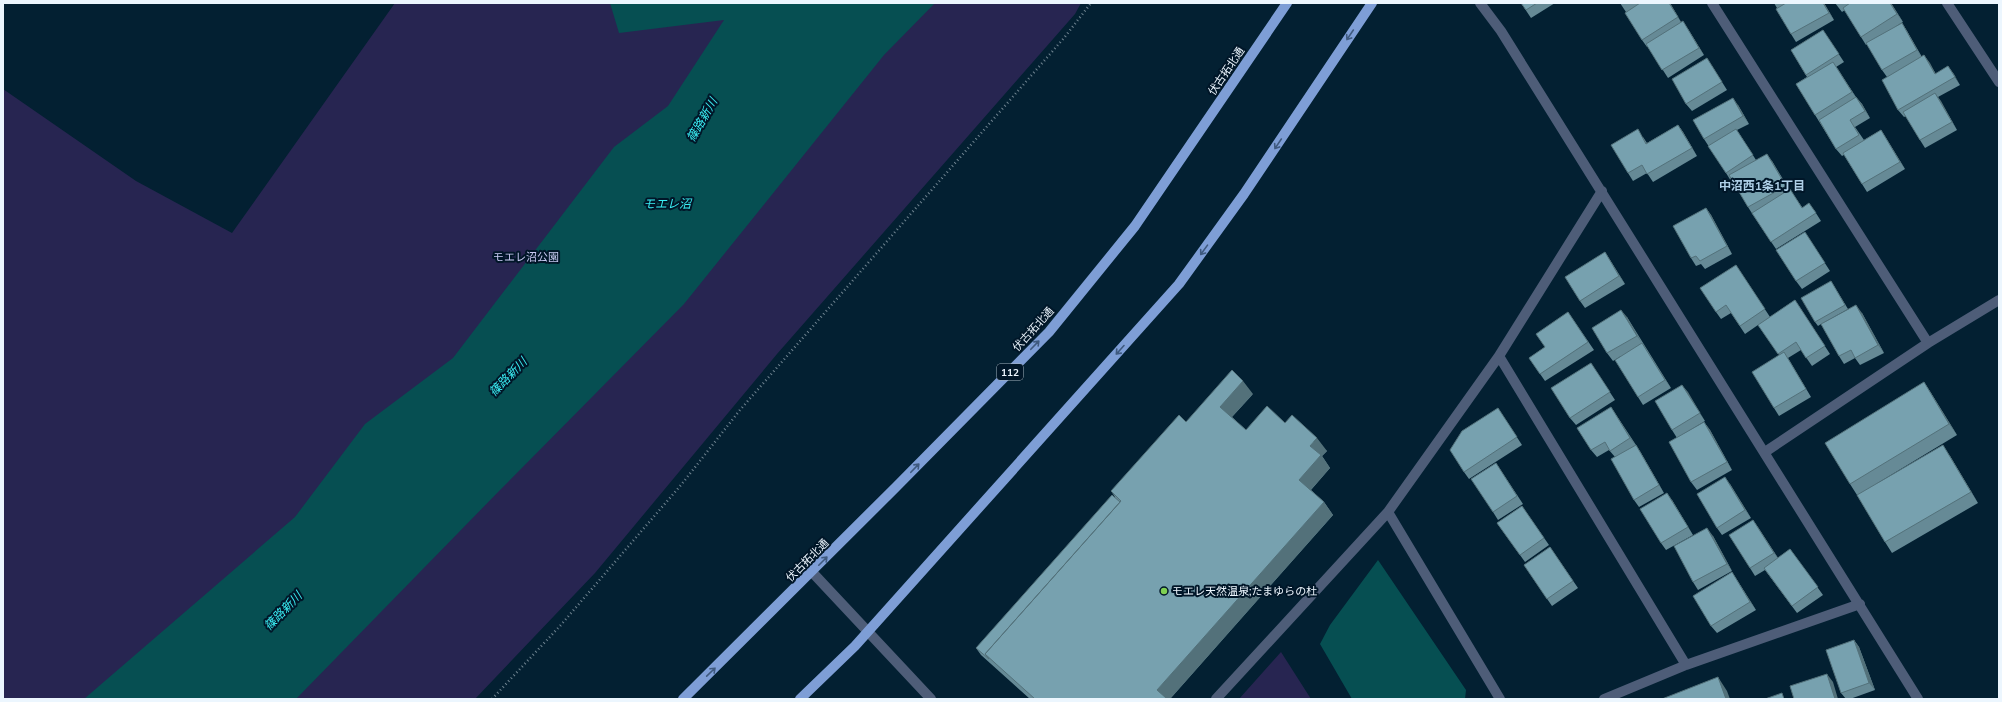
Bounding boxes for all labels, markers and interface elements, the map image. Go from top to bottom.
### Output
one-way arrow [1346,30,1354,41]
street label: 伏古拓北通 [1205,44,1248,98]
water label: 篠路新川 [683,93,722,145]
one-way arrow [1274,138,1282,149]
district label: 中沼西1条1丁目 [1719,178,1805,194]
water label: モエレ沼 [643,196,693,212]
one-way arrow [1200,244,1208,255]
park label: モエレ沼公園 [493,250,559,265]
street label: 伏古拓北通 [1009,304,1057,355]
one-way arrow [1030,340,1040,350]
one-way arrow [1116,344,1125,355]
water label: 篠路新川 [486,353,532,400]
road number: 112 [997,364,1023,380]
one-way arrow [910,463,920,473]
street label: 伏古拓北通 [783,536,832,585]
one-way arrow [818,556,828,565]
place label: モエレ天然温泉;たまゆらの杜 [1172,584,1317,599]
marker: モエレ天然温泉;たまゆらの杜 [1159,586,1169,596]
water label: 篠路新川 [261,587,307,634]
one-way arrow [706,667,716,677]

